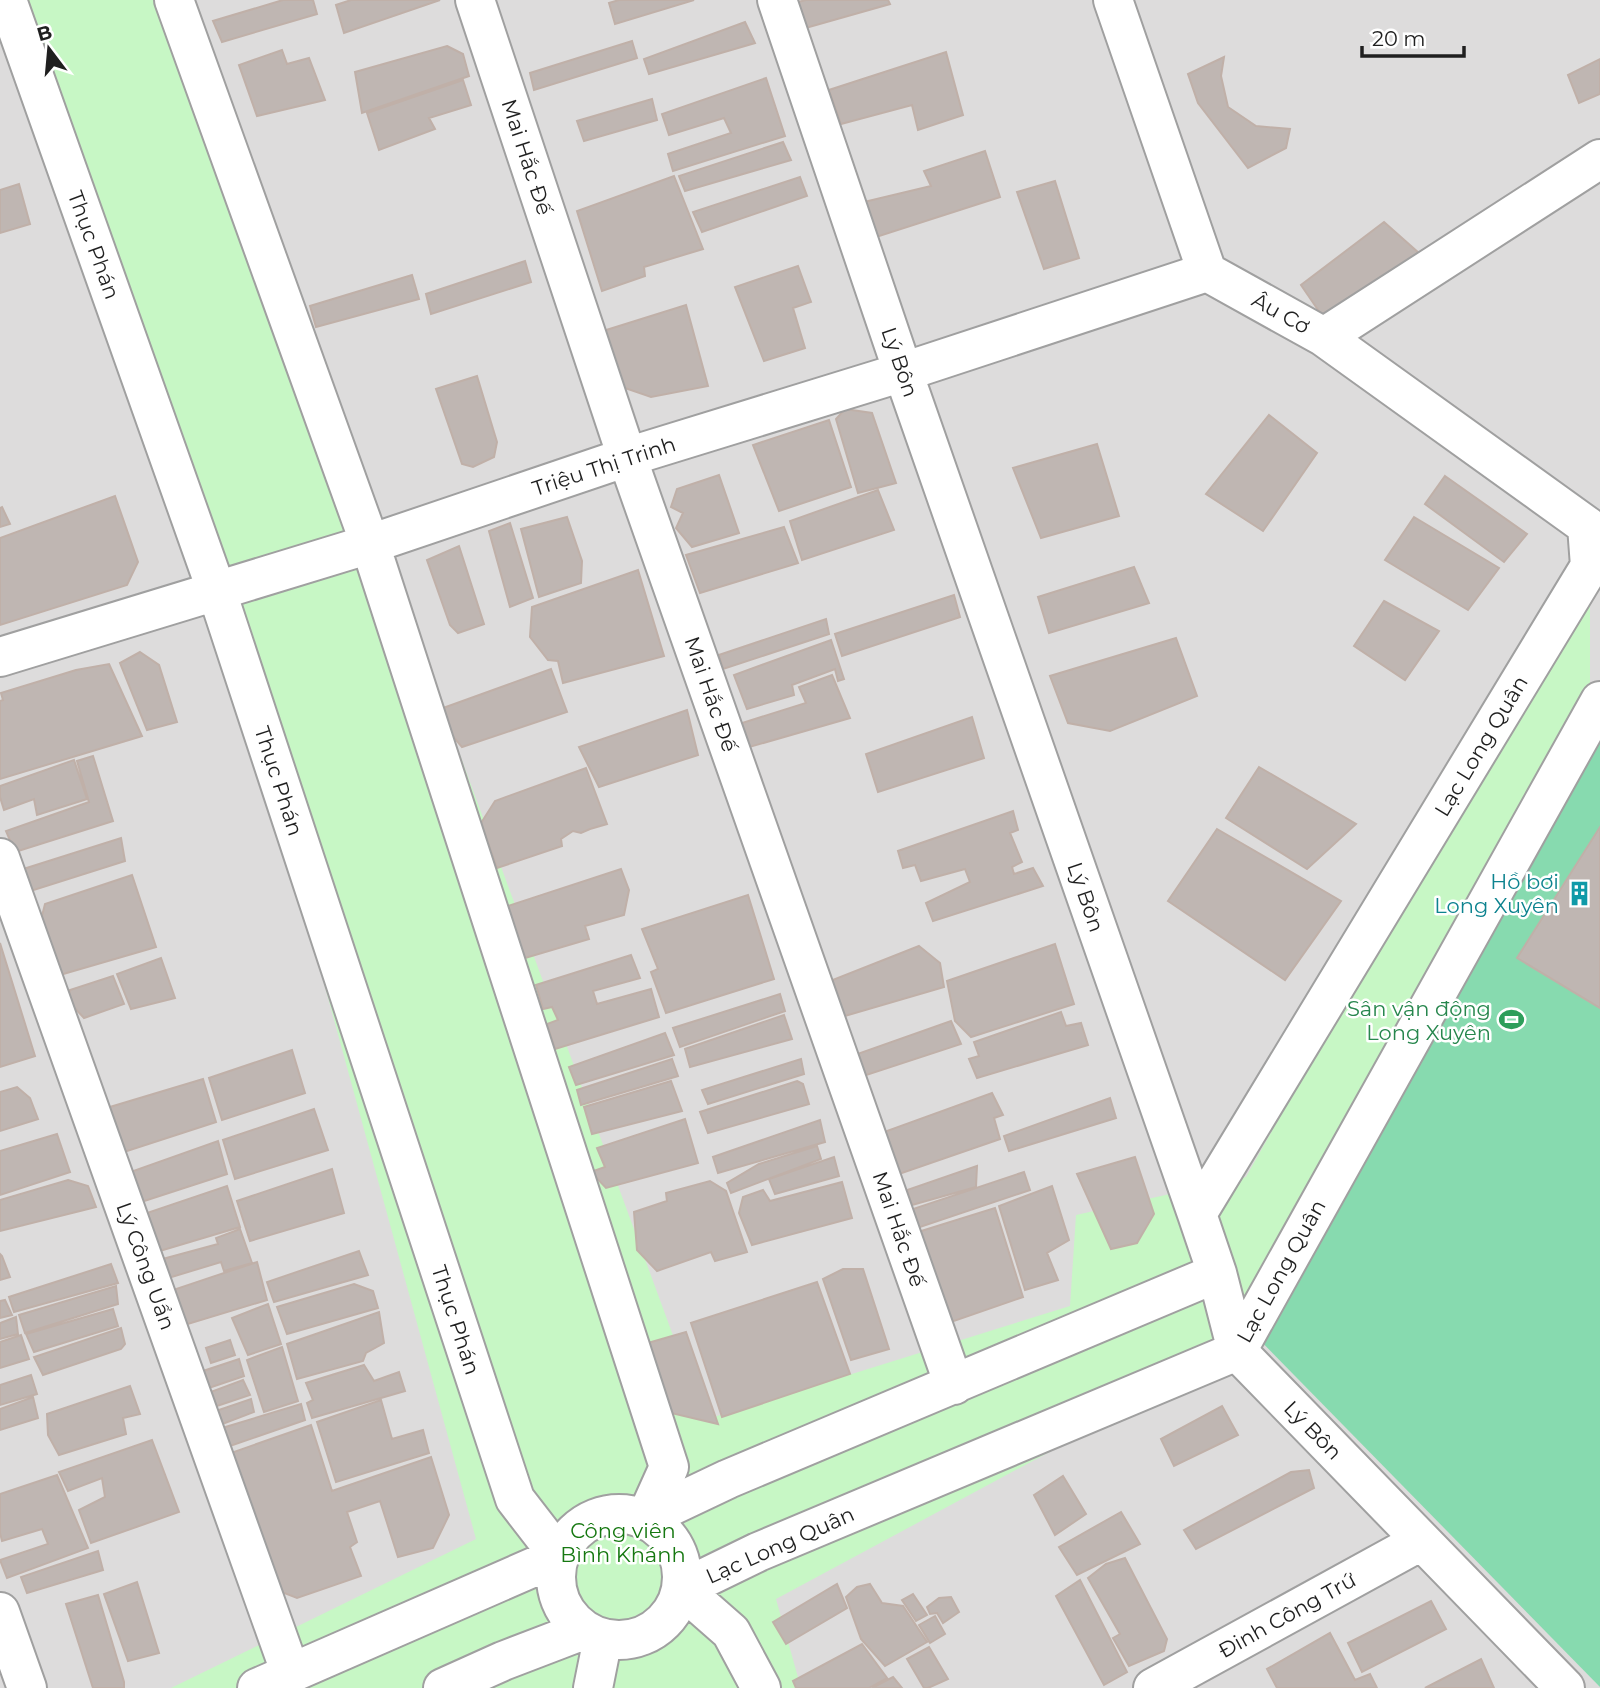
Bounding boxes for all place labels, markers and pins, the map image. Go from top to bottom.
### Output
place label: Hồ bơi Long Xuyên [1434,869,1559,918]
building icon: Hồ bơi Long Xuyên [1565,879,1593,907]
place label: Sân vận động Long Xuyên [1347,996,1491,1045]
sports icon: Sân vận động Long Xuyên [1497,1006,1525,1034]

